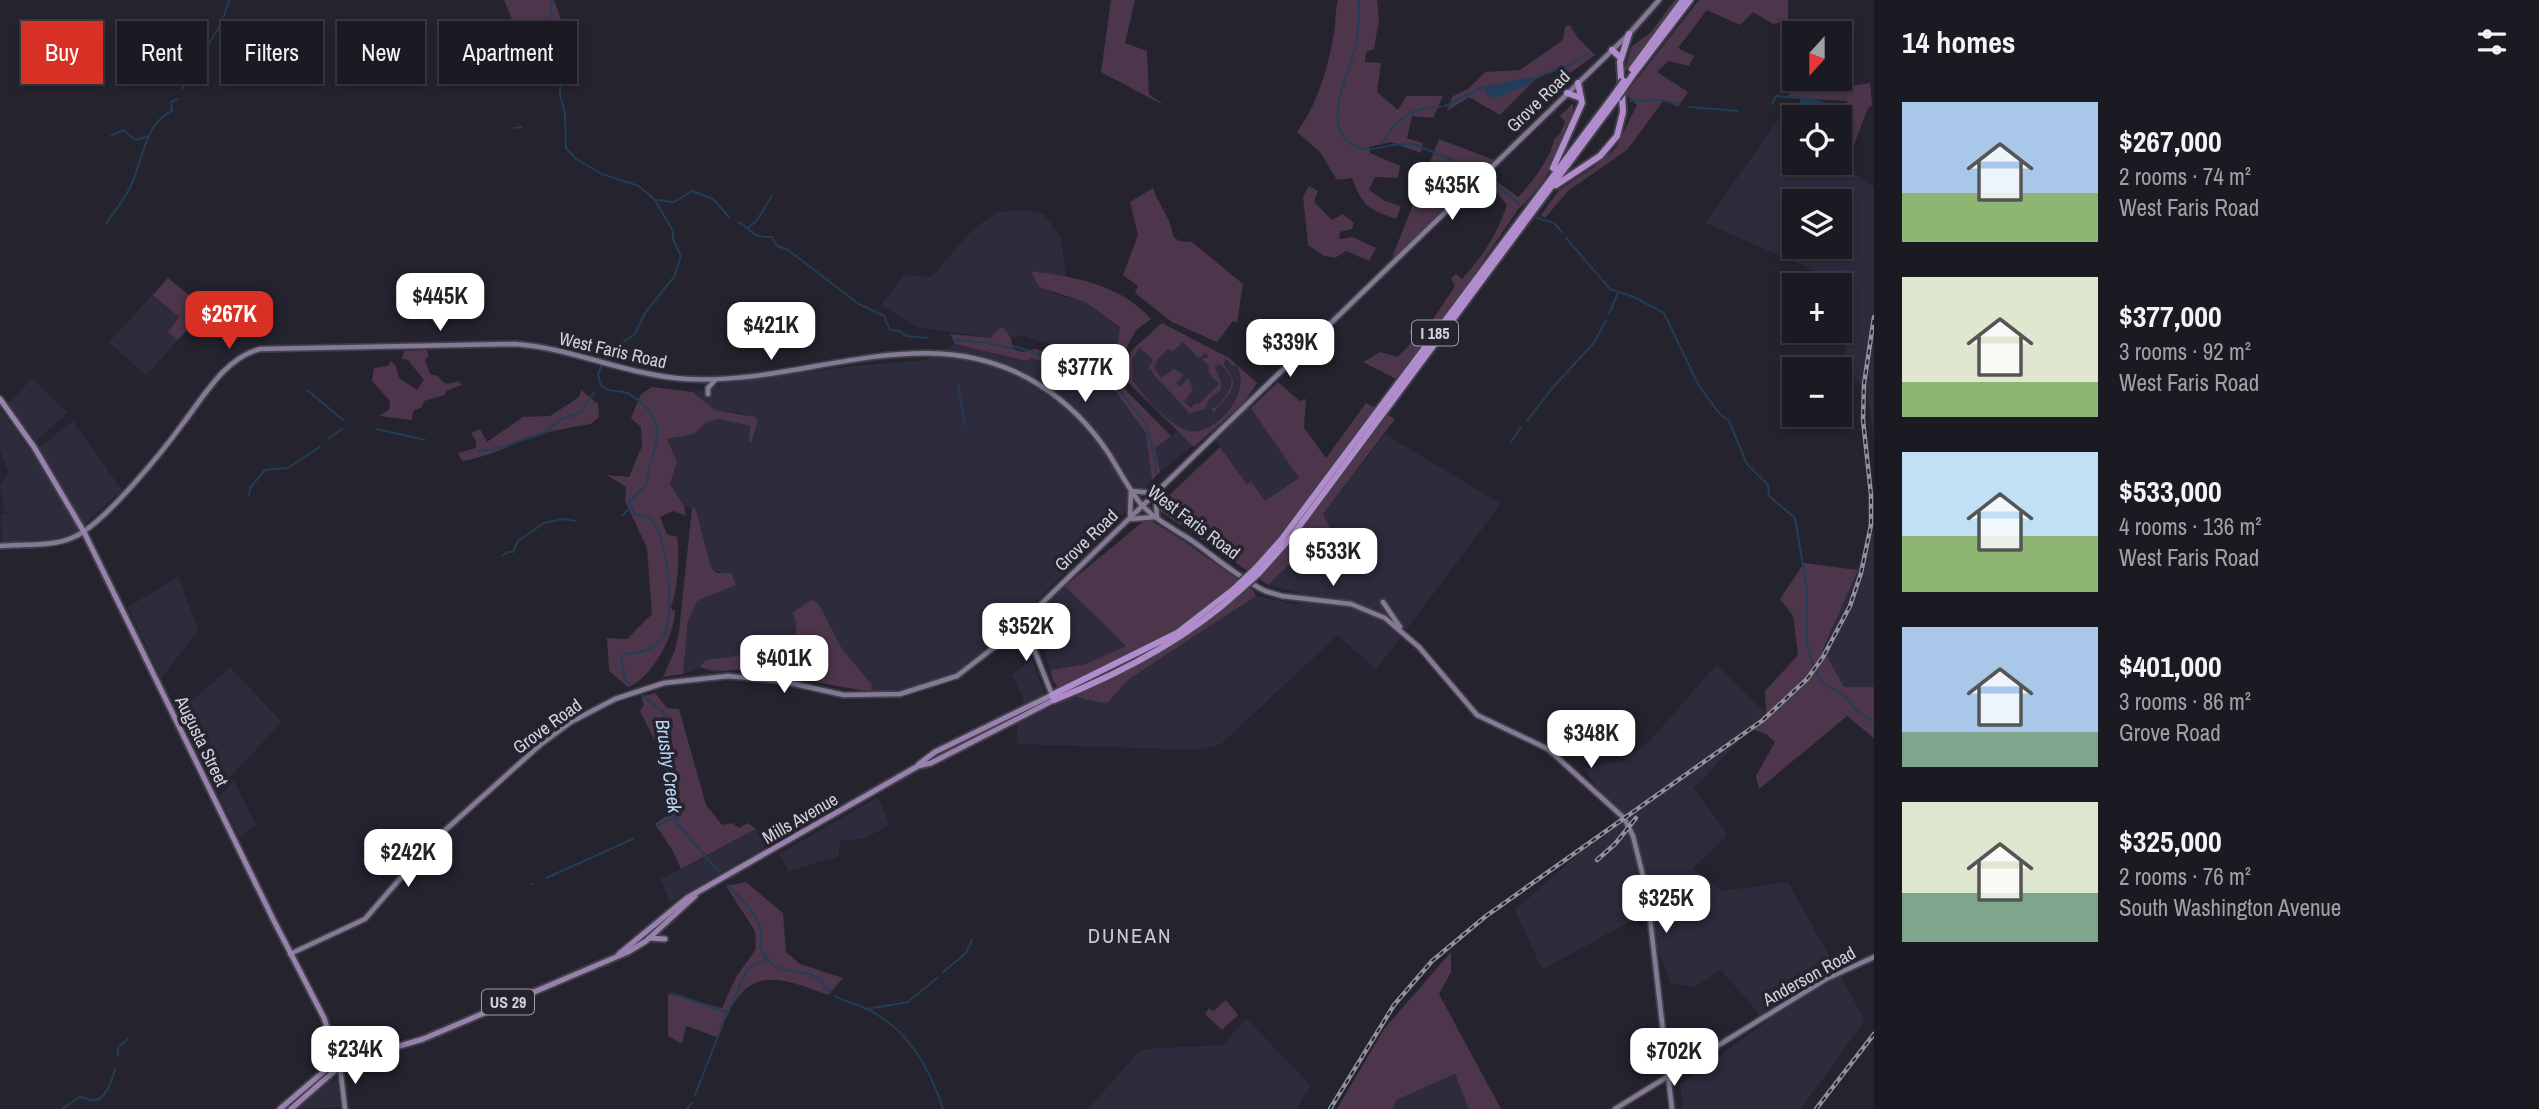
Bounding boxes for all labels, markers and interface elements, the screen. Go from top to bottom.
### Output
chip: Buy [21,21,103,84]
chip: Rent [117,21,207,84]
chip: Filters [221,21,323,84]
chip: New [337,21,425,84]
chip: Apartment [439,21,577,84]
north arrow [1782,21,1852,91]
map controls [1782,21,1852,427]
text: 14 homes [1902,22,2016,62]
icon: filters [2473,23,2511,61]
street label: Grove Road [1501,64,1575,138]
button: locate [1782,105,1852,175]
text: $267,000 [2119,121,2222,161]
icon: home [1958,130,2042,214]
text: 2 rooms · 74 m² [2119,161,2251,192]
pin: $435K [1403,162,1501,222]
text: $435K [1424,169,1480,200]
button: layers [1782,189,1852,259]
text: West Faris Road [2119,192,2259,223]
button: + [1782,273,1852,343]
pin: $445K [391,274,489,333]
text: $445K [412,280,468,311]
pin: $267K [180,292,278,351]
text: $377,000 [2119,296,2222,336]
text: $267K [201,298,257,329]
pin: $421K [722,302,820,362]
icon: home [1958,305,2042,389]
text: $421K [743,309,799,340]
pin: $339K [1241,320,1339,379]
road number: I 185 [1412,320,1458,346]
street label: West Faris Road [557,325,669,375]
text: $339K [1262,326,1318,357]
text: 3 rooms · 92 m² [2119,336,2251,367]
pin: $377K [1036,344,1134,404]
text: $377K [1057,351,1113,382]
button: − [1782,357,1852,427]
text: West Faris Road [2119,367,2259,398]
text: $533,000 [2119,471,2222,511]
street label: West Faris Road [1143,479,1245,565]
icon: home [1958,480,2042,564]
street label: Grove Road [1049,503,1123,577]
text: 4 rooms · 136 m² [2119,511,2262,542]
pin: $533K [1284,528,1382,588]
text: $533K [1305,535,1361,566]
text: West Faris Road [2119,542,2259,573]
pin: $352K [977,604,1075,663]
text: $352K [998,610,1054,641]
pin: $401K [735,636,833,695]
text: $401K [756,642,812,673]
text: $401,000 [2119,646,2222,686]
icon: home [1958,655,2042,739]
text: 3 rooms · 86 m² [2119,686,2251,717]
street label: Augusta Street [169,691,235,790]
street label: Grove Road [507,692,587,760]
pin: $348K [1542,710,1640,770]
water label: Brushy Creek [650,717,689,816]
text: $348K [1563,717,1619,748]
text: Grove Road [2119,717,2221,748]
street label: Mills Avenue [758,786,842,850]
text: $325,000 [2119,821,2222,861]
pin: $242K [359,830,457,889]
icon: home [1958,830,2042,914]
text: $242K [380,836,436,867]
text: 2 rooms · 76 m² [2119,861,2251,892]
pin: $325K [1617,876,1715,935]
text: $325K [1638,882,1694,913]
text: South Washington Avenue [2119,892,2341,923]
district label: DUNEAN [1088,921,1172,950]
street label: Anderson Road [1757,940,1860,1012]
road number: US 29 [482,990,534,1014]
pin: $234K [306,1026,404,1086]
pin: $702K [1625,1028,1723,1088]
text: $234K [327,1033,383,1064]
text: $702K [1646,1035,1702,1066]

